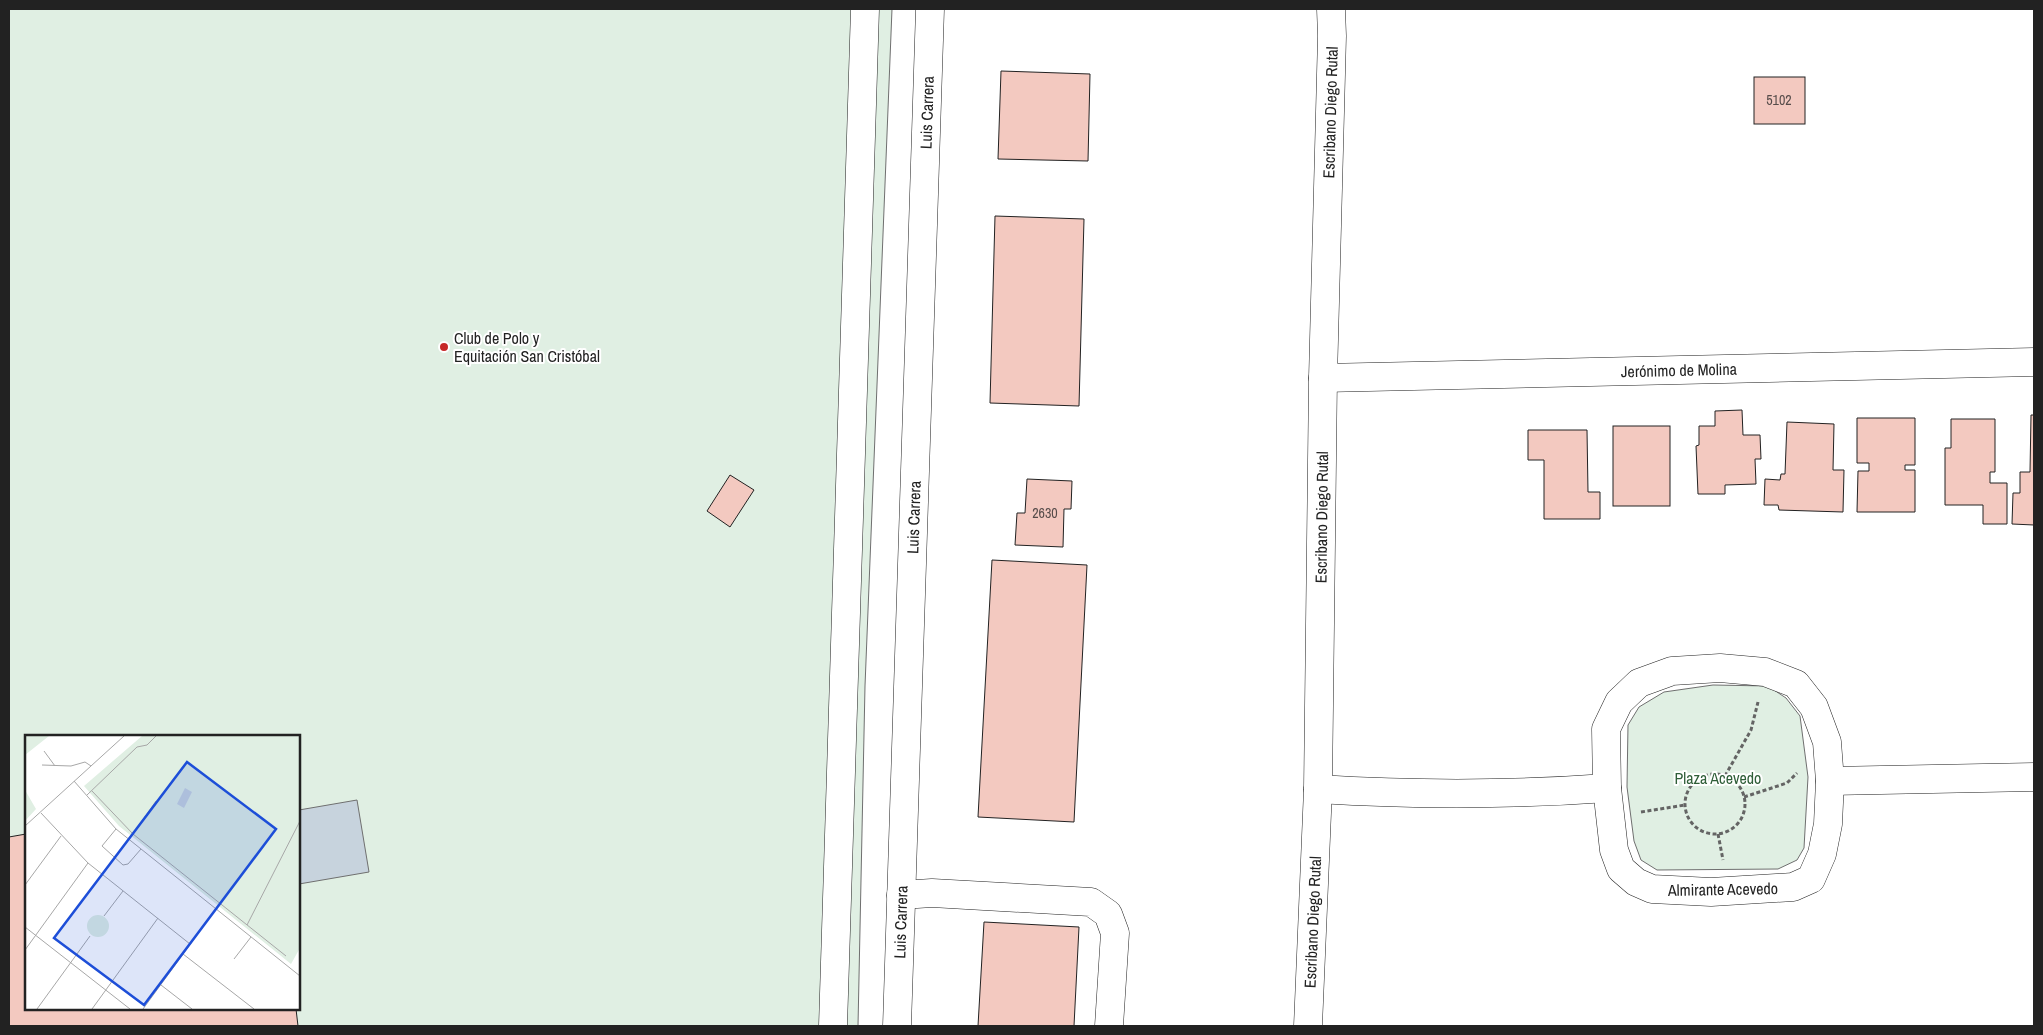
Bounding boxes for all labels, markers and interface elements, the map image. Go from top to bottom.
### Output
street label: Escribano Diego Rutal [1317,46,1343,179]
street label: Luis Carrera [914,75,939,149]
house number: 5102 [1766,91,1792,109]
place label: Club de Polo y Equitación San Cristóbal [454,327,600,367]
marker: Club de Polo y Equitación San Cristóbal [438,341,450,353]
street label: Jerónimo de Molina [1621,358,1738,382]
street label: Escribano Diego Rutal [1310,451,1333,583]
street label: Luis Carrera [901,480,926,554]
house number: 2630 [1032,504,1058,522]
inset map [25,735,300,1010]
park label: Plaza Acevedo [1675,767,1761,789]
street label: Escribano Diego Rutal [1299,856,1326,989]
street label: Almirante Acevedo [1667,877,1778,901]
street label: Luis Carrera [888,885,913,959]

